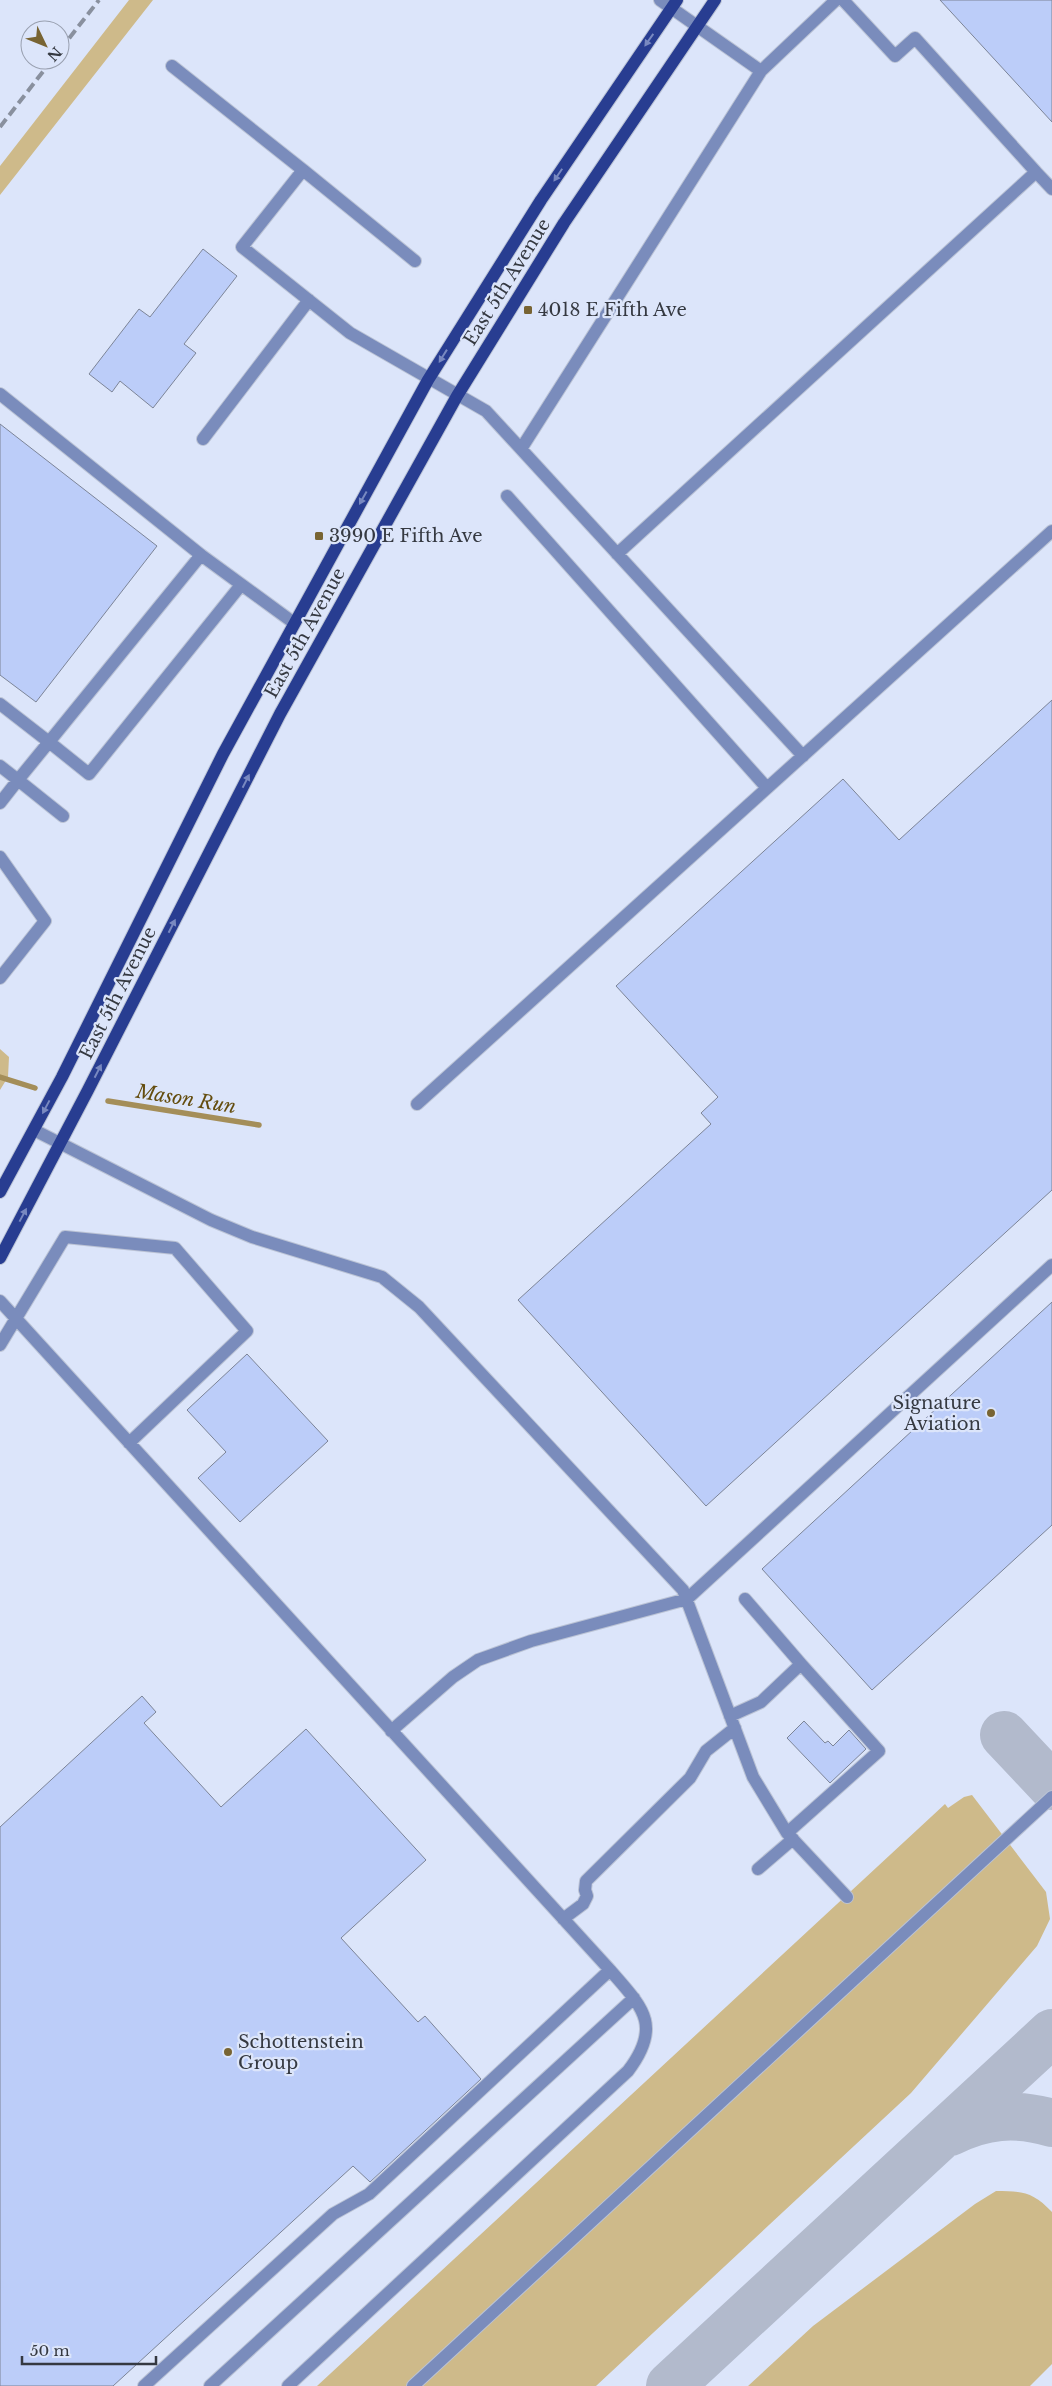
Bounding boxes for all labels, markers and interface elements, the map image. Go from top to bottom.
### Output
north arrow [20,20,70,70]
one-way arrow [644,33,654,47]
text: N [43,43,66,65]
one-way arrow [553,168,563,181]
street label: East 5th Avenue [459,214,555,350]
place label: 4018 E Fifth Ave [538,299,687,321]
marker: 4018 E Fifth Ave [522,304,534,316]
one-way arrow [439,350,448,363]
one-way arrow [359,491,368,505]
place label: 3990 E Fifth Ave [329,525,483,547]
marker: 3990 E Fifth Ave [313,530,325,542]
street label: East 5th Avenue [260,564,350,702]
one-way arrow [242,774,250,788]
one-way arrow [168,919,176,933]
street label: East 5th Avenue [75,923,161,1063]
one-way arrow [94,1063,102,1078]
water label: Mason Run [133,1080,238,1118]
one-way arrow [42,1100,50,1115]
one-way arrow [19,1208,27,1222]
place label: Signature Aviation [893,1392,981,1435]
marker: Signature Aviation [985,1407,997,1419]
place label: Schottenstein Group [238,2031,364,2074]
marker: Schottenstein Group [222,2046,234,2058]
scale bar [22,2334,156,2366]
text: 50 m [30,2341,70,2360]

